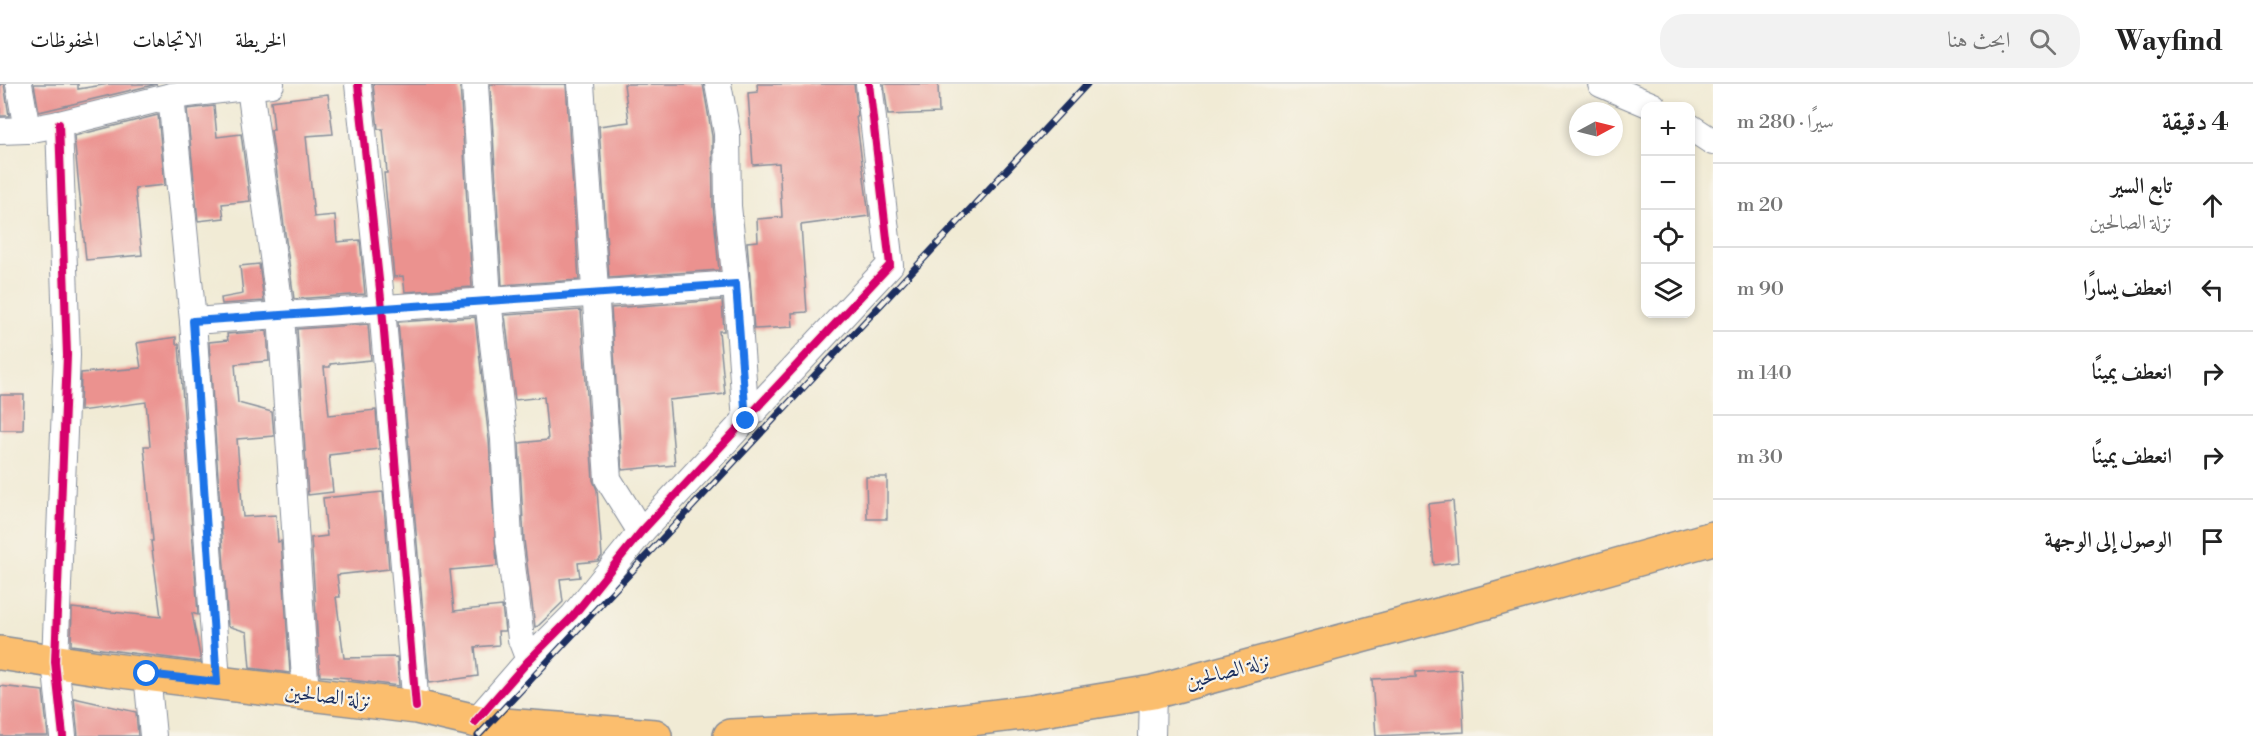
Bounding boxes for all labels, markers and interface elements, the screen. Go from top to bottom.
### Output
search box [1660,14,2080,68]
text: Wayfind [2116,24,2223,59]
icon: search [2026,25,2059,58]
text: ابحث هنا [1947,27,2011,54]
text: المحفوظات [30,28,99,54]
text: الاتجاهات [132,28,202,54]
text: الخريطة [235,28,286,54]
north arrow [1569,102,1623,156]
map controls [1641,102,1695,318]
button: + [1641,102,1695,156]
text: 4 دقيقة [2162,106,2229,138]
text: سيرًا · 280 m [1737,110,1834,135]
button: − [1641,156,1695,210]
text: تابع السير [2111,173,2172,200]
icon: ahead [2196,189,2229,222]
text: 20 m [1737,193,1783,218]
button: locate [1641,210,1695,264]
text: نزلة الصالحين [2090,211,2172,236]
button: layers [1641,264,1695,318]
icon: left [2196,273,2229,306]
text: انعطف يسارًا [2083,275,2172,302]
text: 90 m [1737,277,1784,302]
icon: right [2196,357,2229,390]
text: انعطف يمينًا [2092,359,2172,386]
text: 140 m [1737,361,1792,386]
route end [732,407,758,433]
icon: right [2196,441,2229,474]
text: انعطف يمينًا [2092,443,2172,470]
text: 30 m [1737,445,1783,470]
icon: arrive [2196,525,2229,558]
text: الوصول إلى الوجهة [2044,527,2172,554]
street label: نزلة الصالحين [1183,648,1273,696]
route start [133,660,159,686]
street label: نزلة الصالحين [283,679,373,715]

